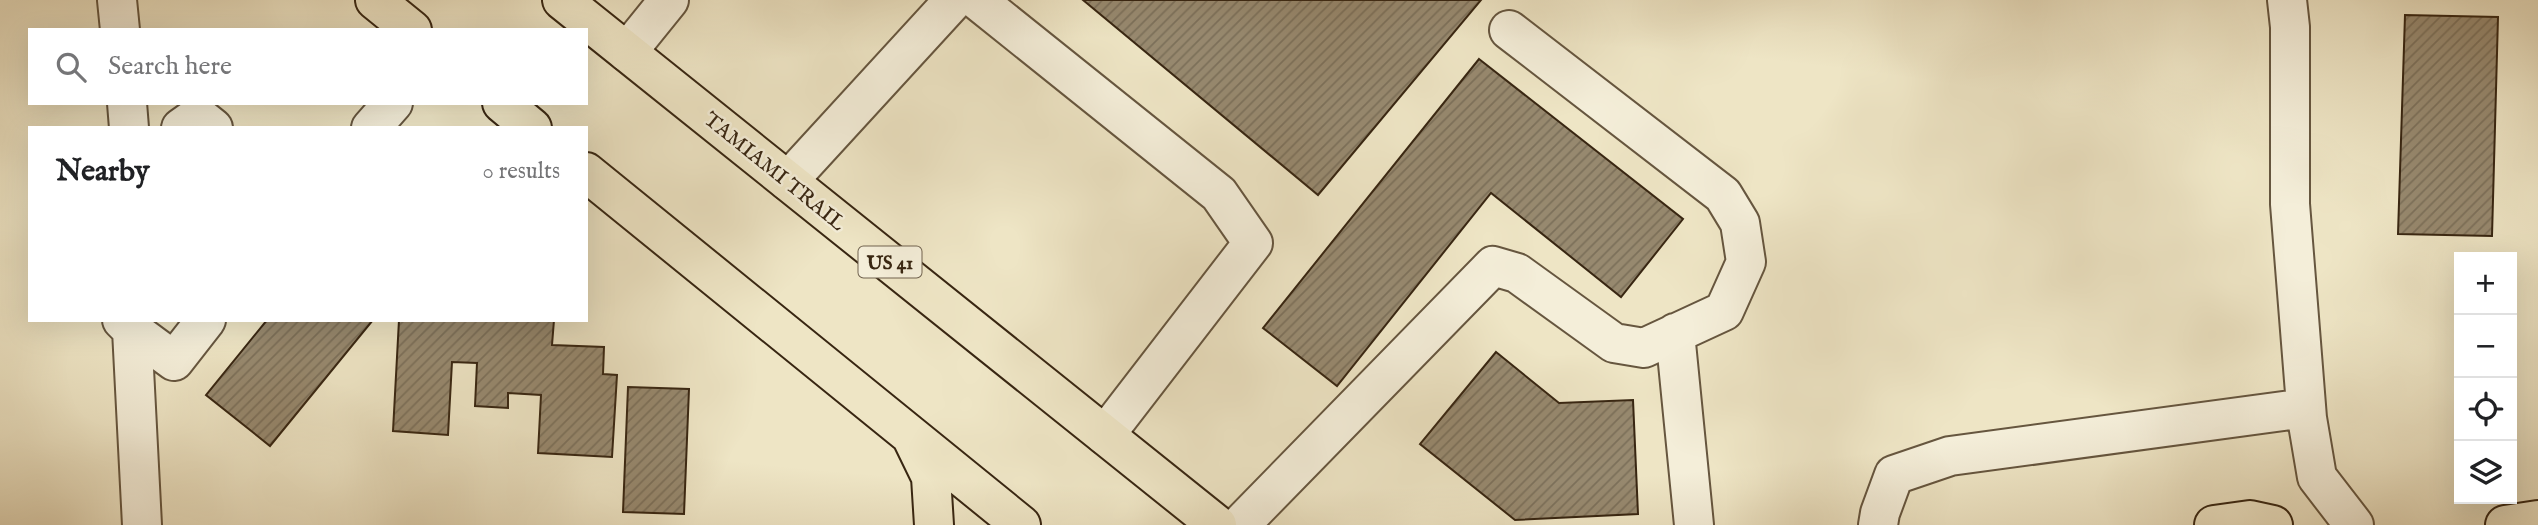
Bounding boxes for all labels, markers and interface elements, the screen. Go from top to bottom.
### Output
search box [28,28,588,105]
icon: search [52,48,90,86]
text: Search here [108,50,232,83]
street label: TAMIAMI TRAIL [698,107,850,238]
text: Nearby [56,153,149,191]
text: 0 results [482,157,560,186]
road number: US 41 [858,246,922,278]
map controls [2454,252,2517,504]
button: + [2454,252,2517,315]
button: − [2454,315,2517,378]
button: locate [2454,378,2517,441]
button: layers [2454,441,2517,504]

